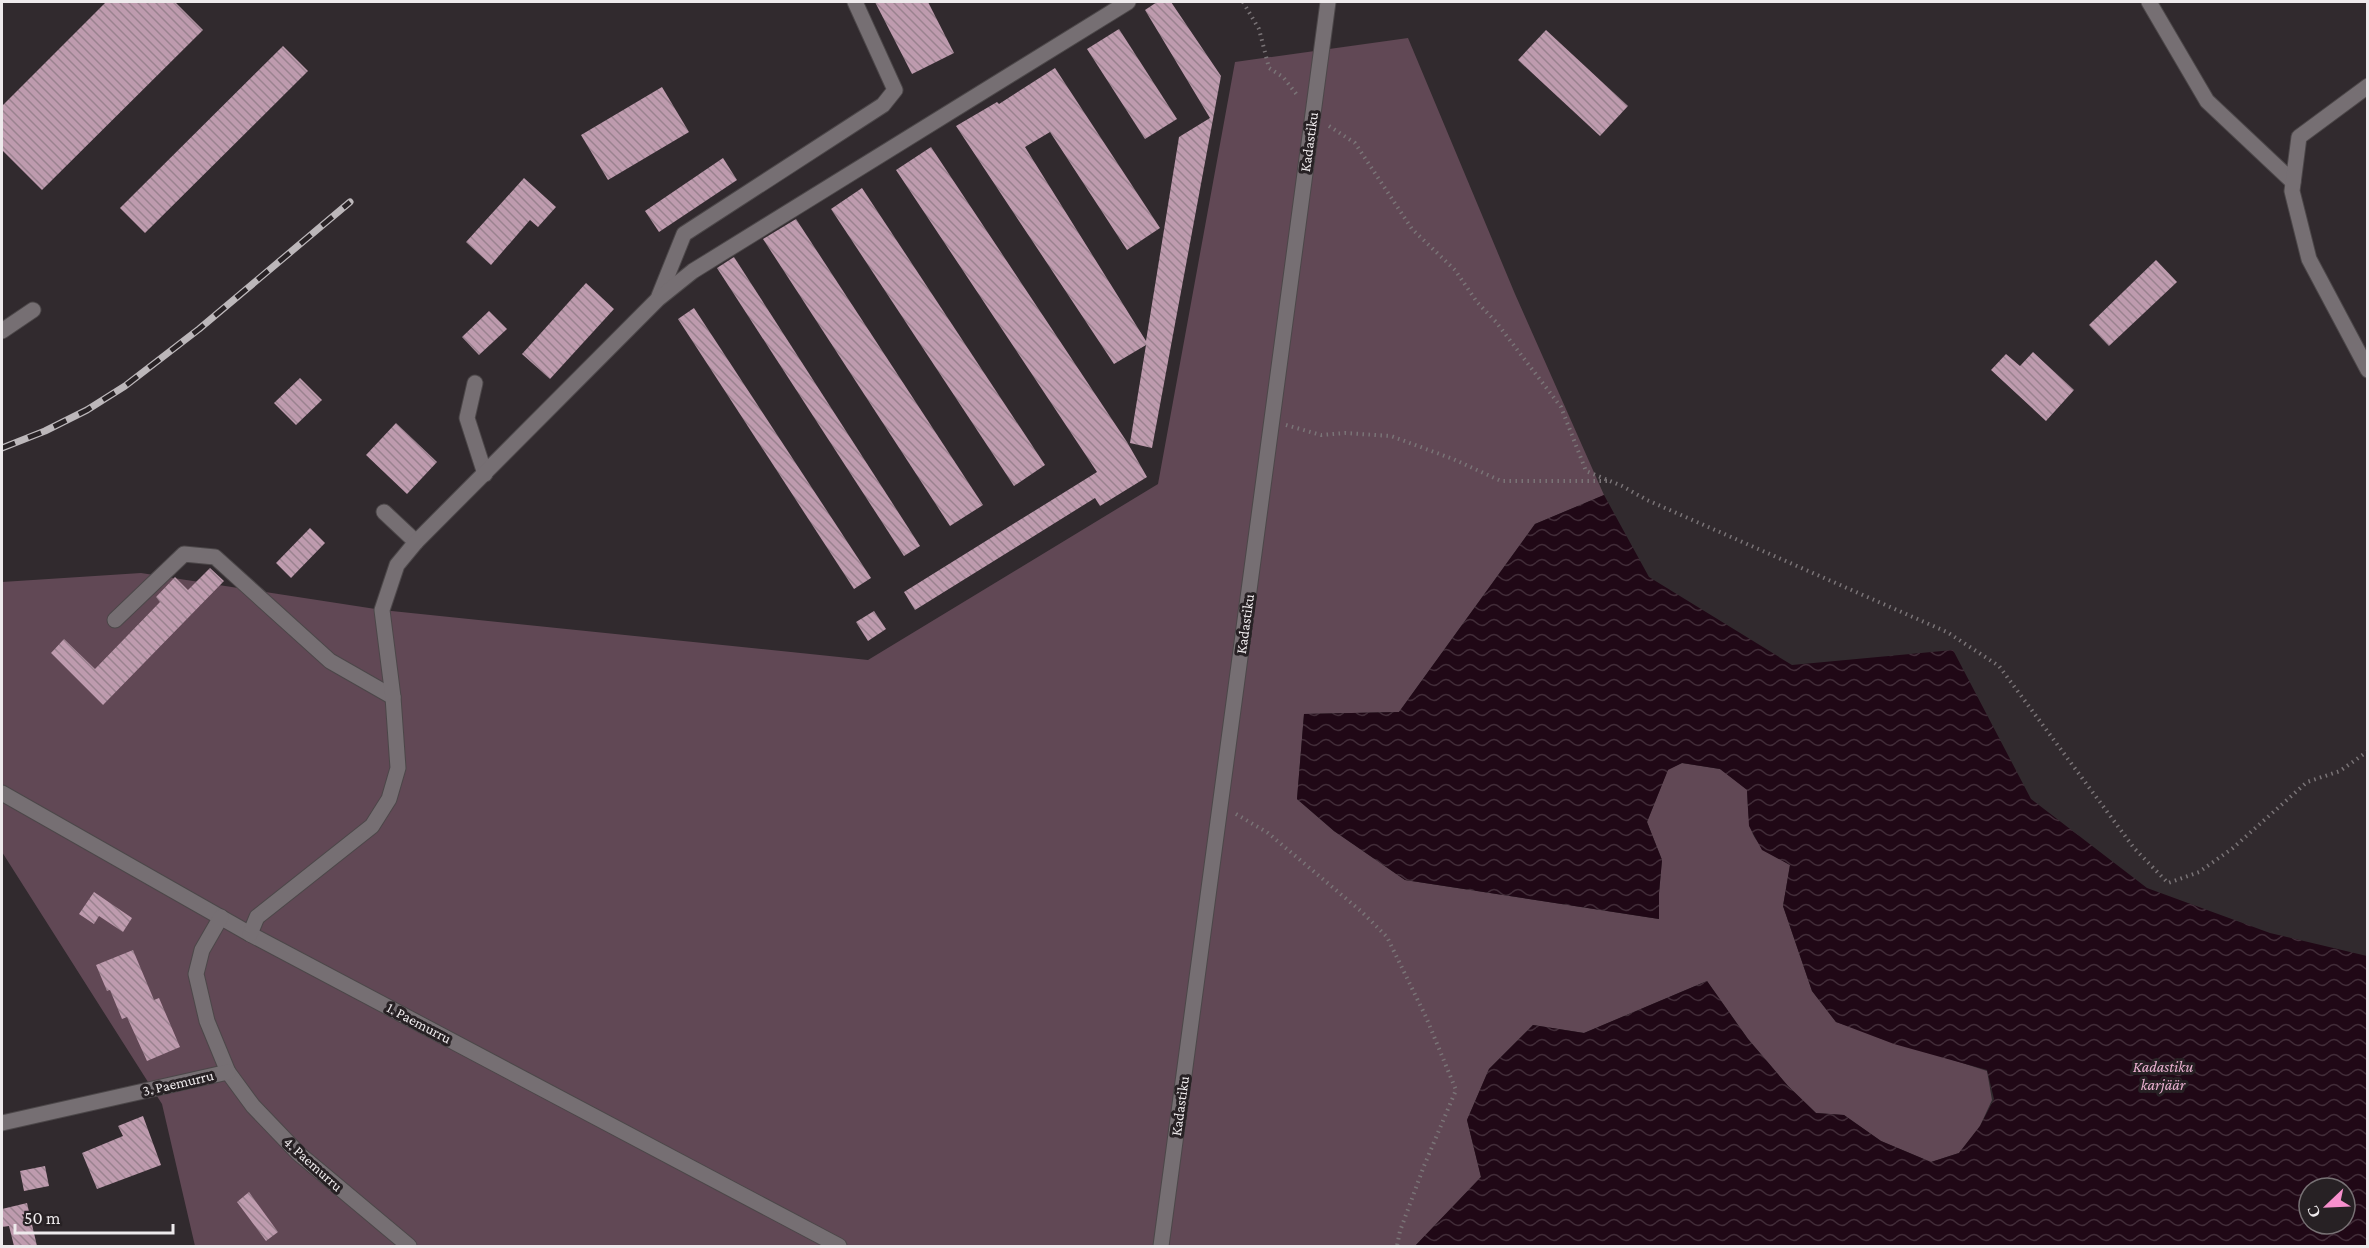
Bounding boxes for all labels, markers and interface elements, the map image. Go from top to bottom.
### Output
street label: Kadastiku [1297,111,1321,173]
street label: Kadastiku [1233,593,1257,655]
street label: 1. Paemurru [384,999,454,1047]
water label: Kadastiku karjäär [2133,1058,2193,1094]
street label: 3. Paemurru [141,1067,215,1099]
street label: Kadastiku [1168,1075,1192,1137]
street label: 4. Paemurru [280,1134,346,1195]
north arrow [2297,1176,2357,1236]
scale bar [15,1197,172,1235]
text: С [2304,1203,2324,1220]
text: 50 m [24,1208,61,1228]

